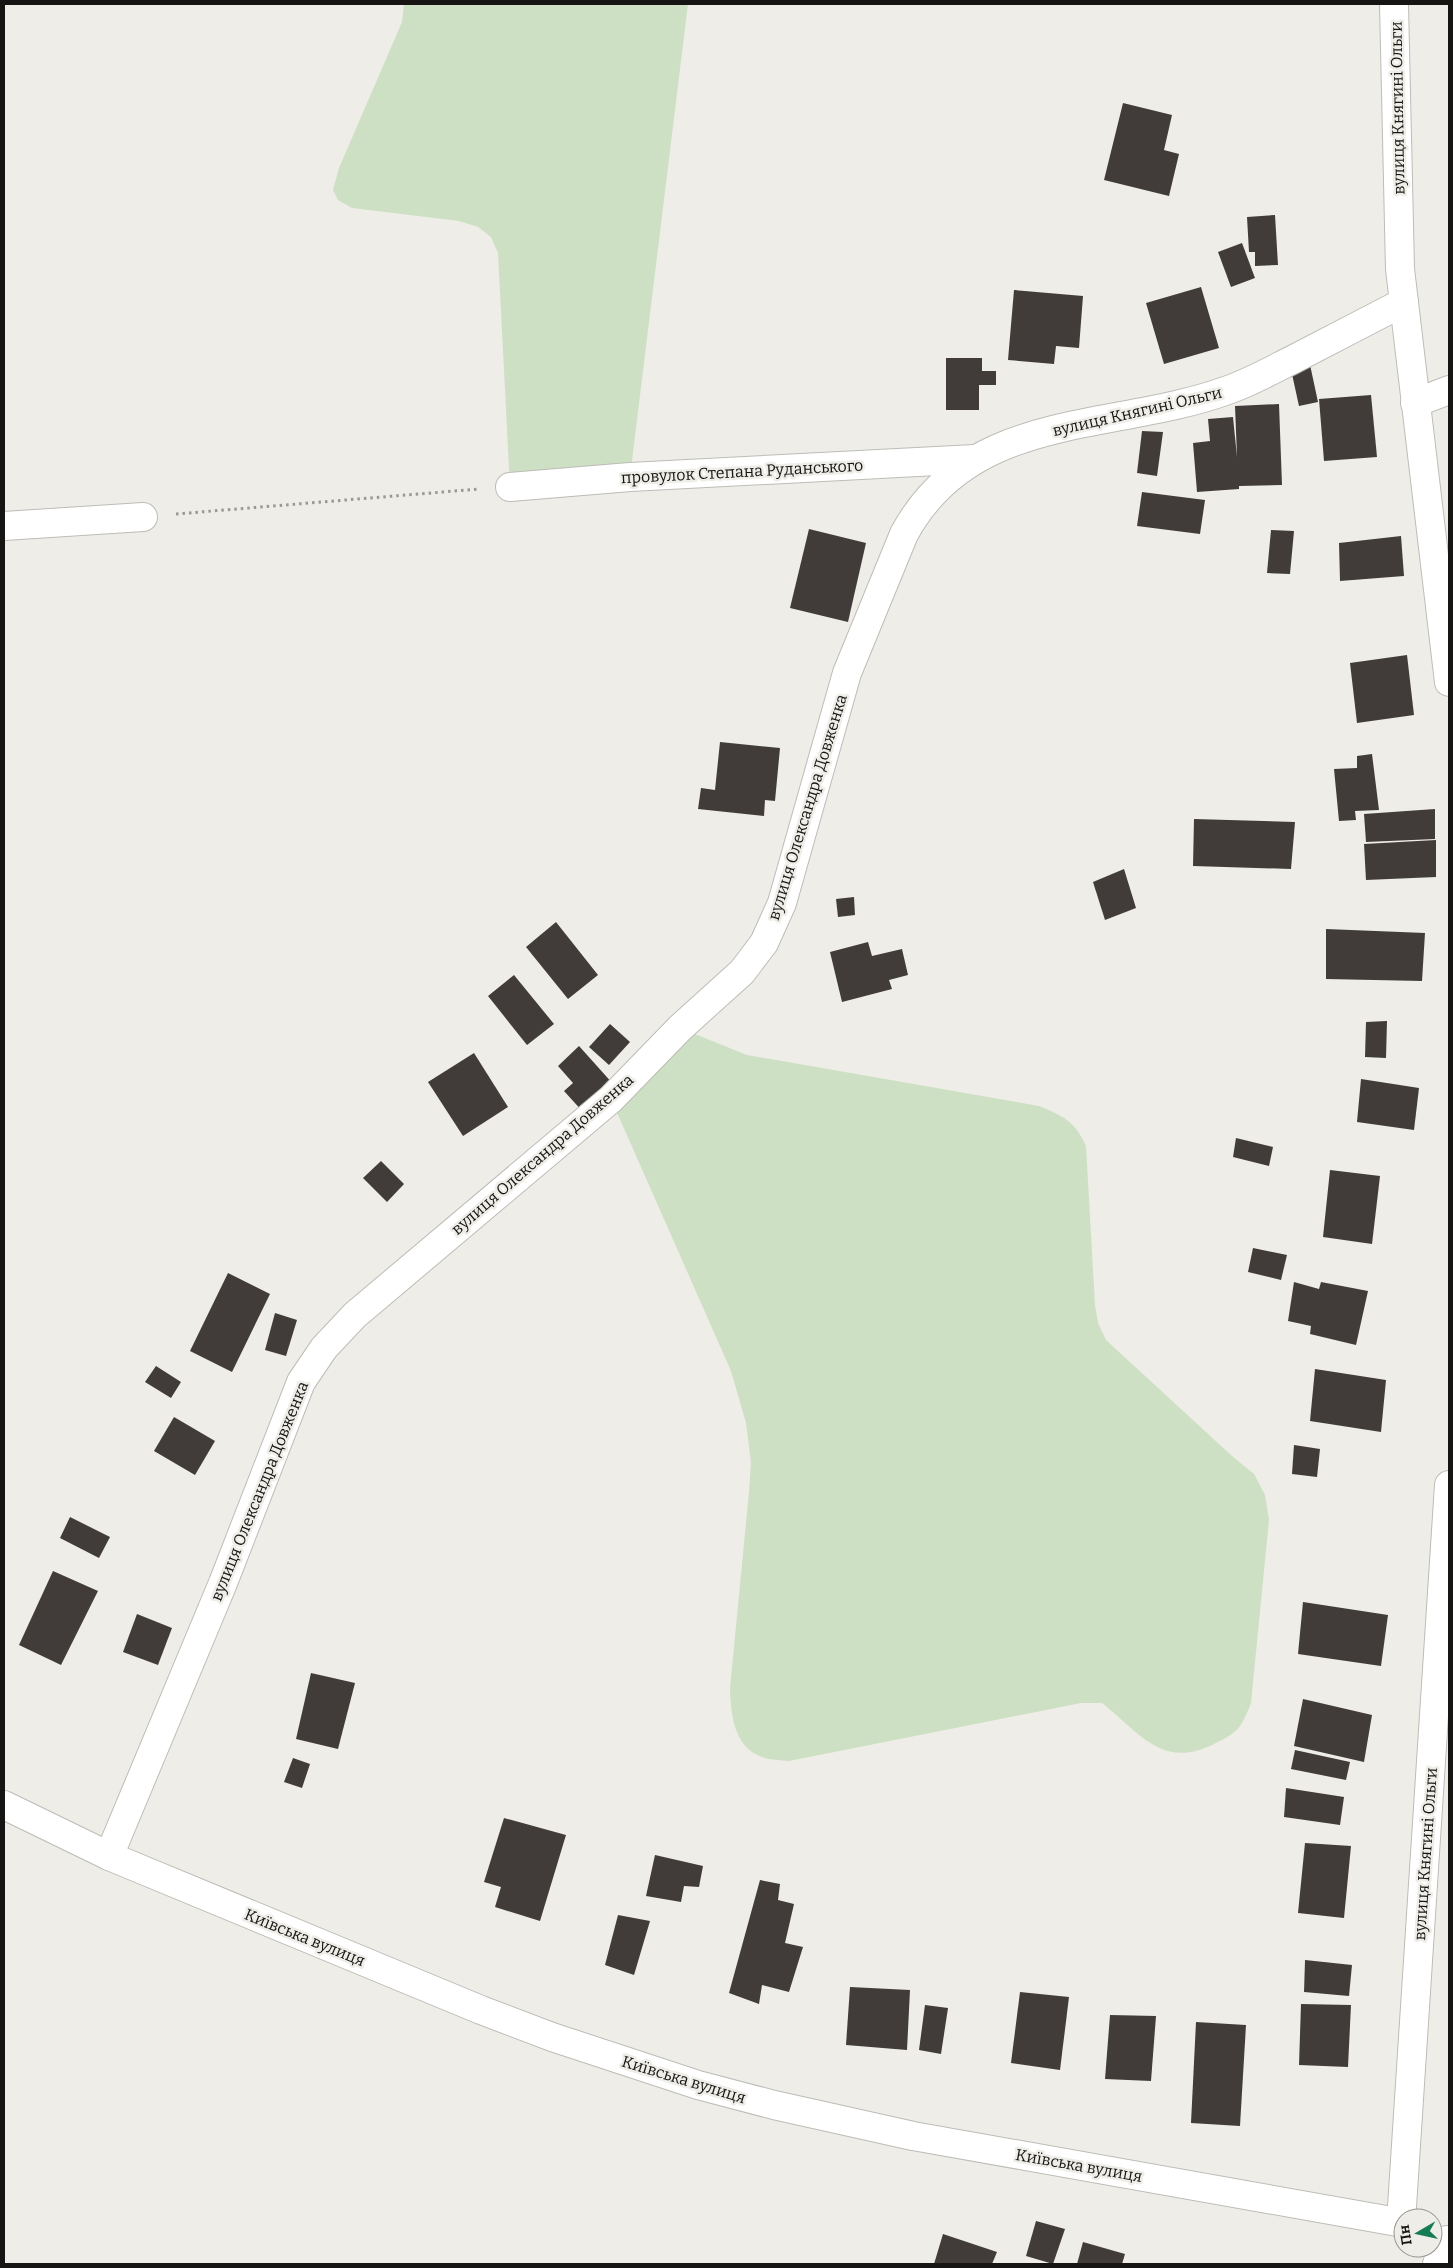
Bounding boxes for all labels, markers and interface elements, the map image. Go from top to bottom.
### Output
street label: вулиця Княгині Ольги [1386,21,1409,195]
street label: вулиця Княгині Ольги [1051,383,1224,440]
street label: провулок Степана Руданського [620,456,864,487]
street label: вулиця Олександра Довженка [764,692,851,922]
street label: вулиця Олександра Довженка [447,1070,637,1239]
street label: вулиця Олександра Довженка [207,1378,312,1604]
street label: вулиця Княгині Ольги [1410,1767,1441,1941]
street label: Київська вулиця [242,1905,368,1970]
street label: Київська вулиця [620,2052,748,2107]
street label: Київська вулиця [1014,2145,1144,2186]
north arrow [1393,2208,1443,2258]
text: Пн [1396,2224,1416,2246]

